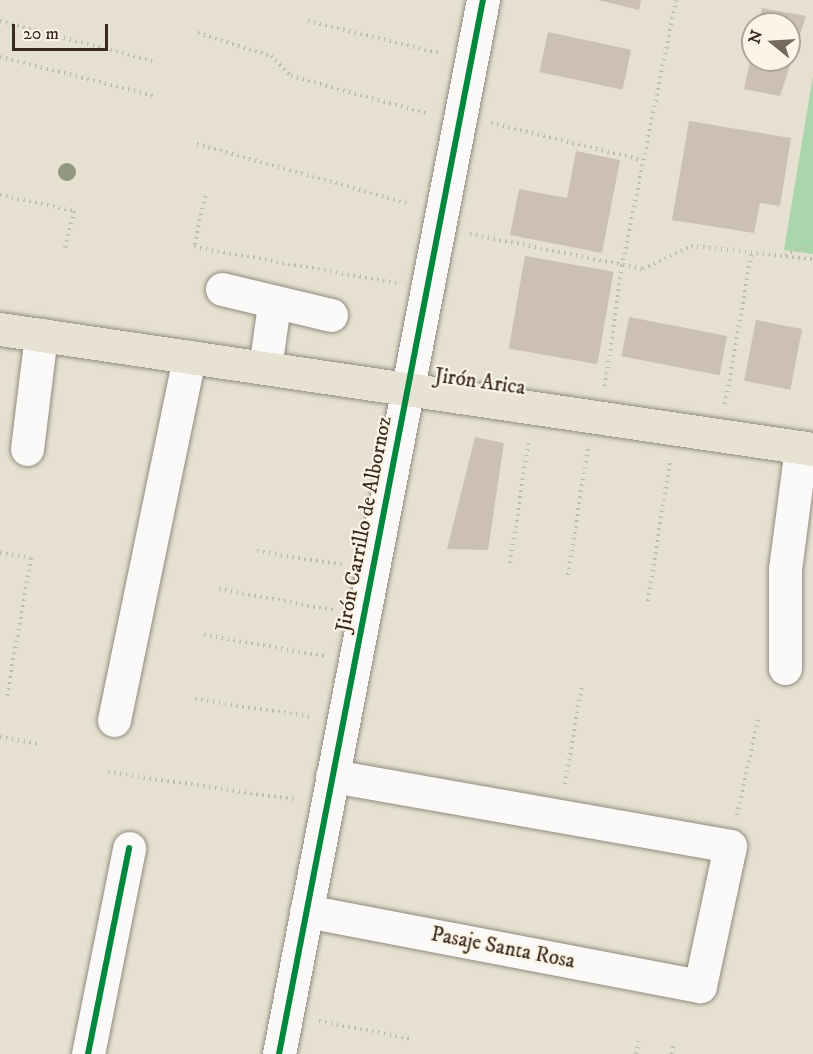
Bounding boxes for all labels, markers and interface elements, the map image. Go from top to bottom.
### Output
scale bar [15,12,111,50]
north arrow [741,12,801,72]
text: 20 m [23,23,59,45]
text: N [744,28,767,46]
street label: Jirón Arica [433,363,527,401]
street label: Jirón Carrillo de Albornoz [331,414,397,634]
street label: Pasaje Santa Rosa [429,922,577,974]

